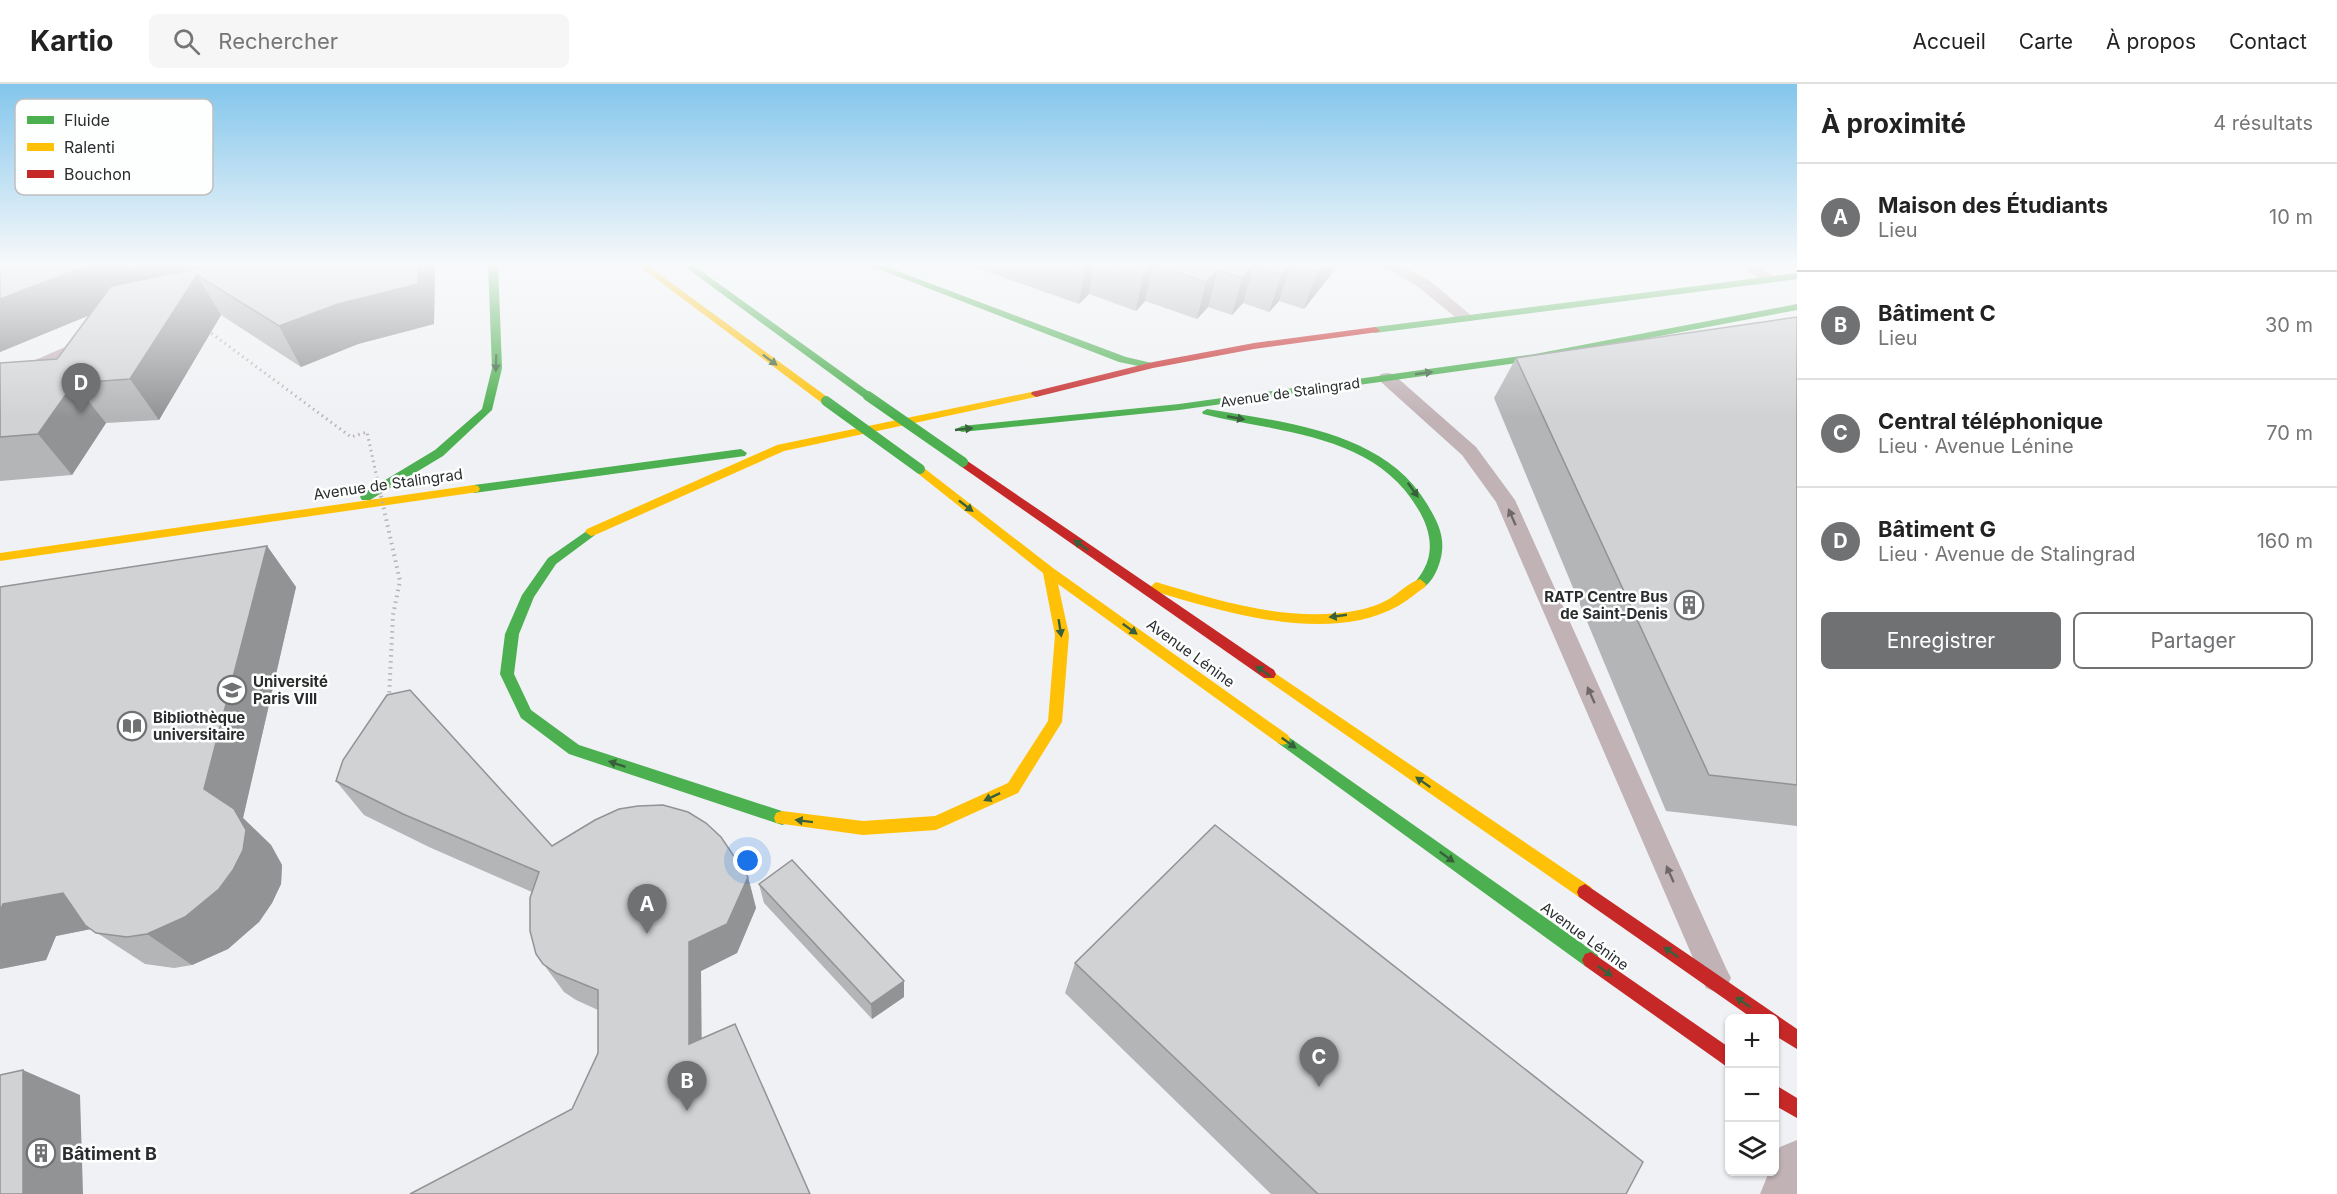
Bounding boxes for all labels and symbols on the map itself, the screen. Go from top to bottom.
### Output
legend [15,99,213,195]
text: Fluide [64,110,110,130]
text: Ralenti [64,137,115,157]
text: Bouchon [64,164,131,184]
one-way arrow [492,354,501,373]
one-way arrow [762,354,778,366]
pin: D [62,364,100,413]
one-way arrow [1415,369,1434,378]
street label: Avenue de Stalingrad [1219,374,1361,410]
one-way arrow [1227,414,1246,423]
one-way arrow [955,424,974,434]
street label: Avenue de Stalingrad [312,464,464,504]
one-way arrow [1406,483,1418,498]
one-way arrow [958,499,974,512]
one-way arrow [1507,508,1517,526]
one-way arrow [1073,539,1089,551]
place label: RATP Centre Bus de Saint-Denis [1544,587,1668,623]
building icon: RATP Centre Bus de Saint-Denis [1673,589,1705,621]
one-way arrow [1328,612,1347,621]
street label: Avenue Lénine [1143,615,1239,691]
one-way arrow [1056,619,1065,638]
one-way arrow [1123,623,1138,635]
one-way arrow [1255,665,1271,677]
place label: Université Paris VIII [253,672,328,708]
school or university icon: Université Paris VIII [216,674,248,706]
one-way arrow [1586,686,1596,704]
place label: Bibliothèque universitaire [153,708,245,744]
library icon: Bibliothèque universitaire [116,710,148,742]
one-way arrow [1280,737,1296,749]
one-way arrow [608,759,626,768]
one-way arrow [1416,776,1432,788]
one-way arrow [984,793,1001,802]
one-way arrow [794,816,813,825]
your location [733,846,762,875]
one-way arrow [1438,851,1454,863]
one-way arrow [1665,864,1675,882]
pin: A [628,884,666,934]
street label: Avenue Lénine [1537,898,1633,974]
one-way arrow [1663,946,1679,958]
one-way arrow [1597,965,1613,977]
one-way arrow [1735,996,1751,1008]
pin: C [1300,1038,1338,1087]
pin: B [668,1062,706,1111]
building icon: Bâtiment B [25,1137,57,1169]
place label: Bâtiment B [62,1143,157,1164]

